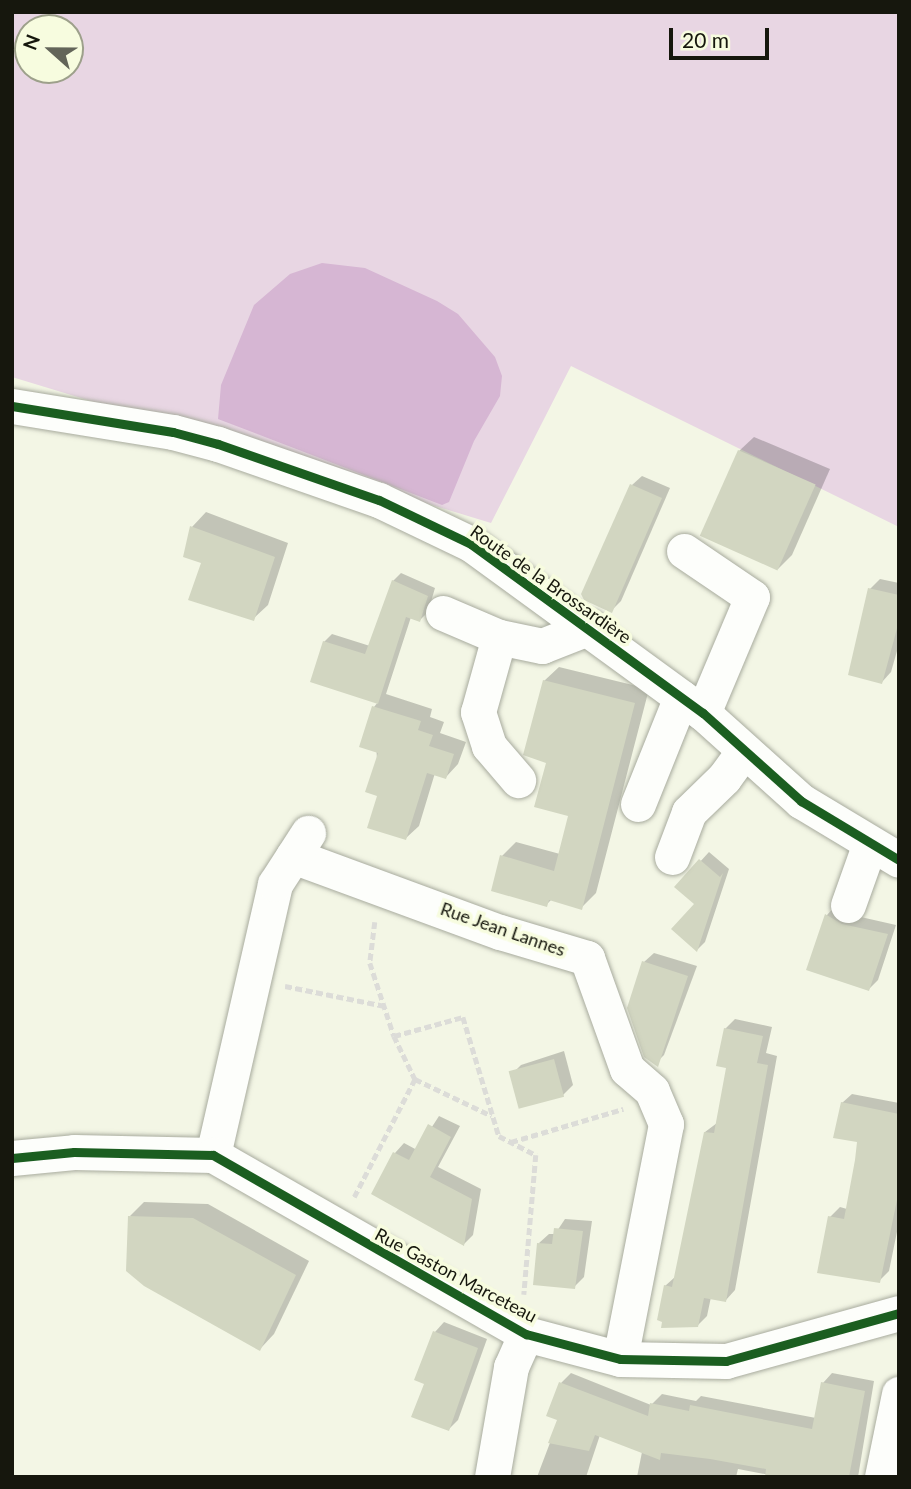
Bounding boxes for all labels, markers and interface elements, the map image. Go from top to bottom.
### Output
north arrow [14,14,84,84]
scale bar [673,14,773,58]
text: 20 m [682,27,729,52]
text: N [17,31,44,53]
street label: Route de la Brossardière [466,520,636,648]
street label: Rue Jean Lannes [438,897,568,961]
street label: Rue Gaston Marceteau [371,1223,541,1327]

